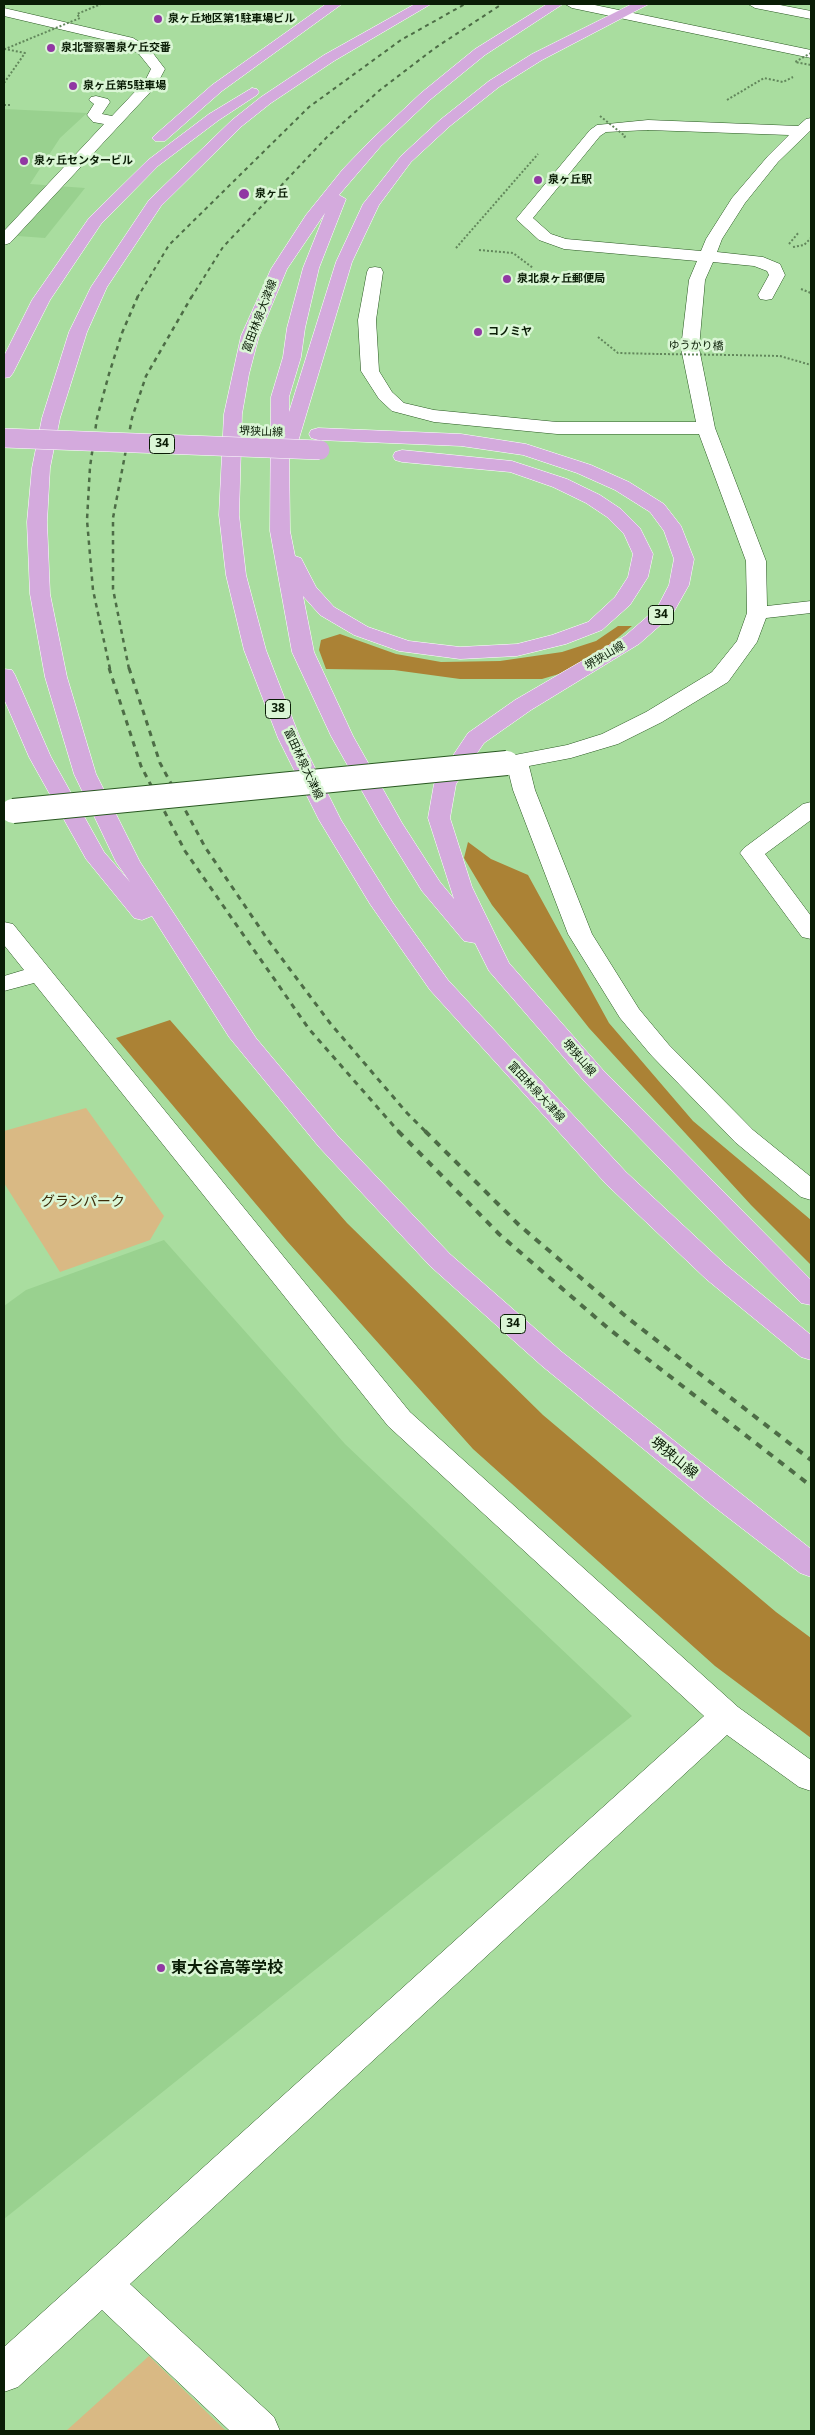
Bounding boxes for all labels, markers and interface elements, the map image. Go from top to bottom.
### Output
place label: 泉ヶ丘地区第1駐車場ビル [168,12,295,26]
marker: 泉ヶ丘地区第1駐車場ビル [152,13,164,25]
place label: 泉北警察署泉ケ丘交番 [61,41,171,55]
marker: 泉北警察署泉ケ丘交番 [45,42,57,54]
place label: 泉ヶ丘第5駐車場 [83,79,166,93]
marker: 泉ヶ丘第5駐車場 [67,80,79,92]
place label: 泉ヶ丘センタービル [34,154,133,168]
marker: 泉ヶ丘センタービル [18,155,30,167]
place label: 泉ヶ丘駅 [548,173,592,187]
marker: 泉ヶ丘駅 [532,174,544,186]
marker: 泉ヶ丘 [237,187,251,201]
place label: 泉ヶ丘 [255,187,288,201]
place label: 泉北泉ヶ丘郵便局 [517,272,605,286]
marker: 泉北泉ヶ丘郵便局 [501,273,513,285]
street label: 富田林泉大津線 [240,278,280,354]
place label: コノミヤ [488,325,532,339]
marker: コノミヤ [472,326,484,338]
street label: ゆうかり橋 [668,339,724,353]
street label: 堺狭山線 [239,425,283,439]
road number: 34 [150,434,174,454]
road number: 34 [648,606,674,624]
street label: 堺狭山線 [583,639,627,673]
road number: 38 [266,700,290,719]
street label: 富田林泉大津線 [281,726,325,802]
street label: 堺狭山線 [560,1037,598,1079]
street label: 富田林泉大津線 [505,1059,567,1125]
park label: グランパーク [41,1194,125,1210]
road number: 34 [500,1315,526,1334]
street label: 堺狭山線 [647,1434,701,1482]
place label: 東大谷高等学校 [171,1958,283,1978]
marker: 東大谷高等学校 [155,1962,167,1974]

